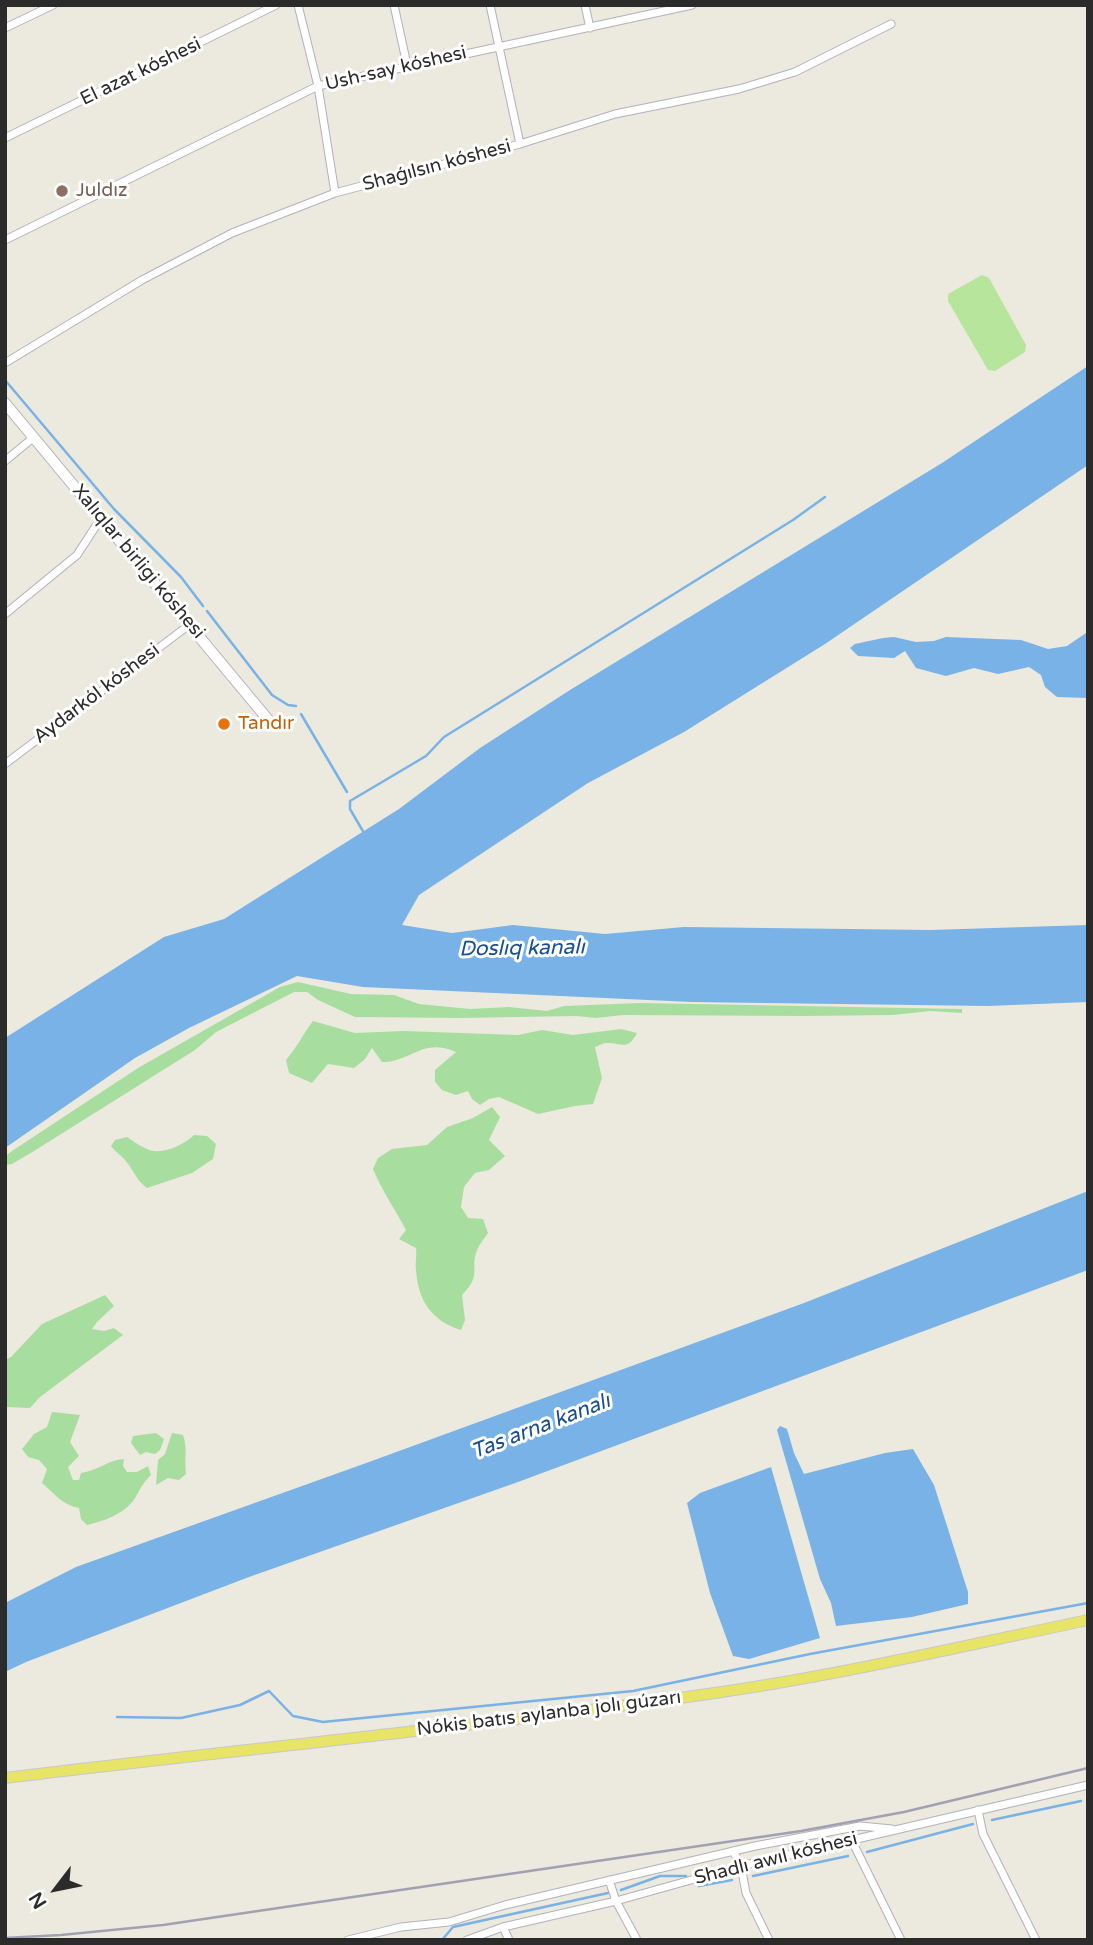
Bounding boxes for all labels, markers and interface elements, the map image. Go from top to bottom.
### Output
street label: El azat kóshesi [77,33,205,111]
street label: Ush-say kóshesi [323,42,469,96]
street label: Shaǵılsın kóshesi [360,135,514,197]
place label: Juldız [76,180,127,202]
marker: Juldız [54,183,70,199]
street label: Xalıqlar birligi kóshesi [67,480,209,644]
street label: Aydarkól kóshesi [29,639,165,749]
place label: Tandır [238,713,294,735]
marker: Tandır [216,716,232,732]
water label: Doslıq kanalı [459,935,585,963]
water label: Tas arna kanalı [468,1389,614,1465]
street label: Nókis batıs aylanba jolı gúzarı [416,1686,682,1742]
street label: Shadlı awıl kóshesi [692,1828,860,1890]
north arrow [21,1854,91,1924]
text: N [25,1888,52,1912]

